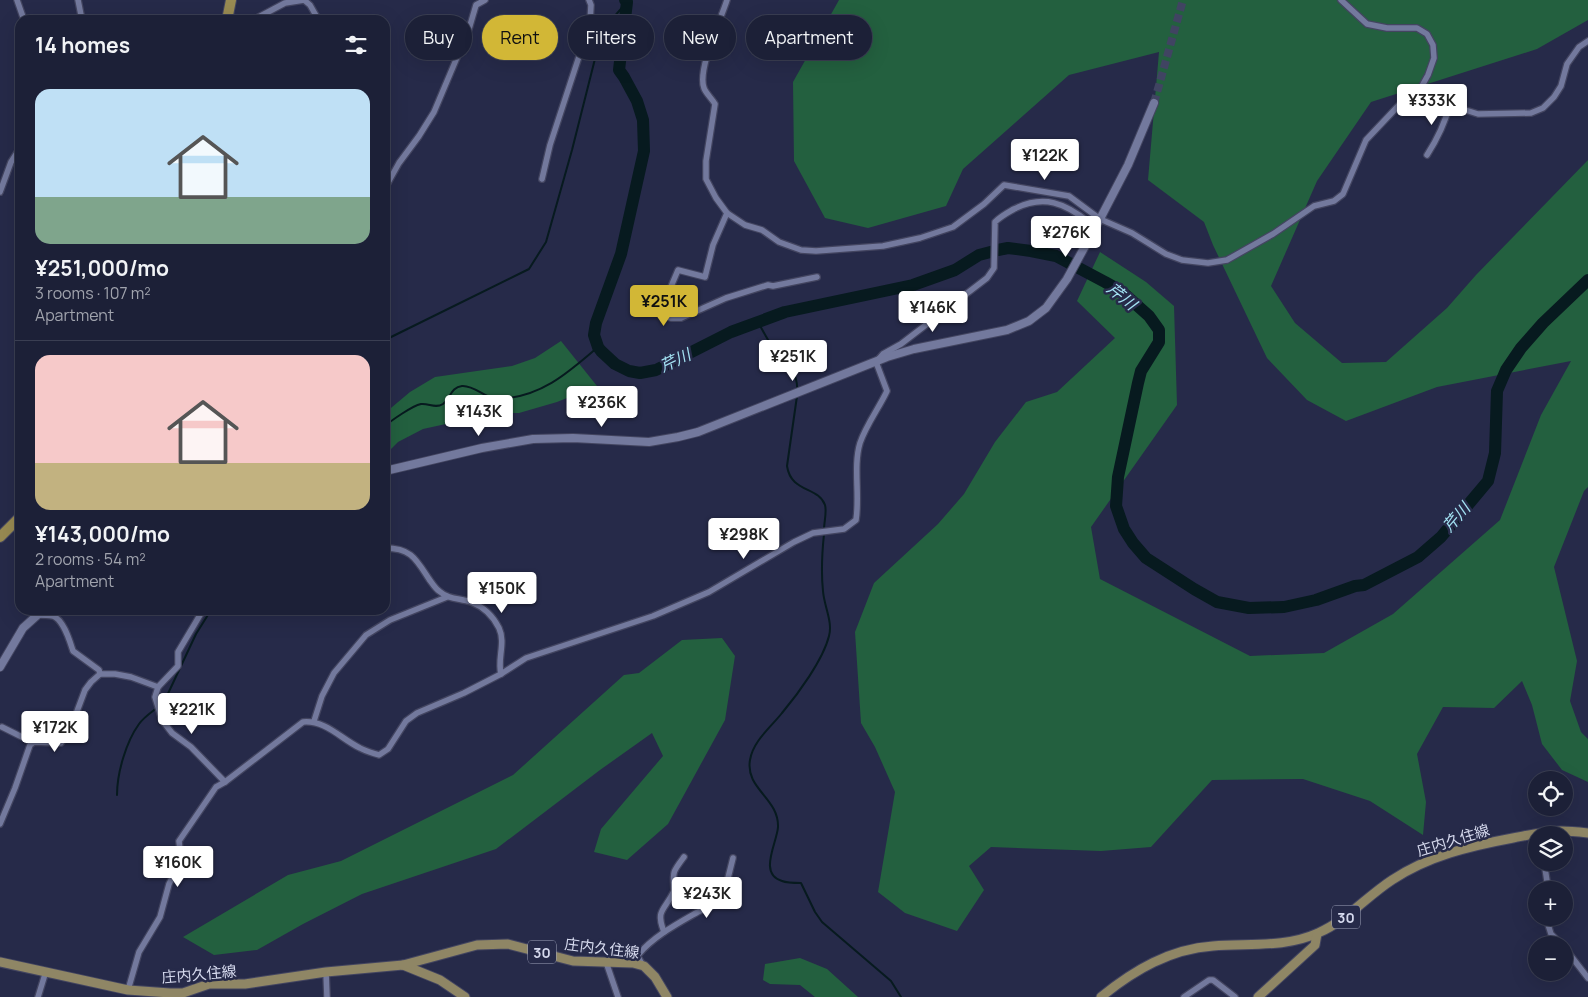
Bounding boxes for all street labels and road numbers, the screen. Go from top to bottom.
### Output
street label: 庄内久住線 [1414,819,1492,861]
road number: 30 [1332,906,1360,929]
street label: 庄内久住線 [563,933,641,963]
road number: 30 [528,940,556,964]
street label: 庄内久住線 [161,960,237,988]

